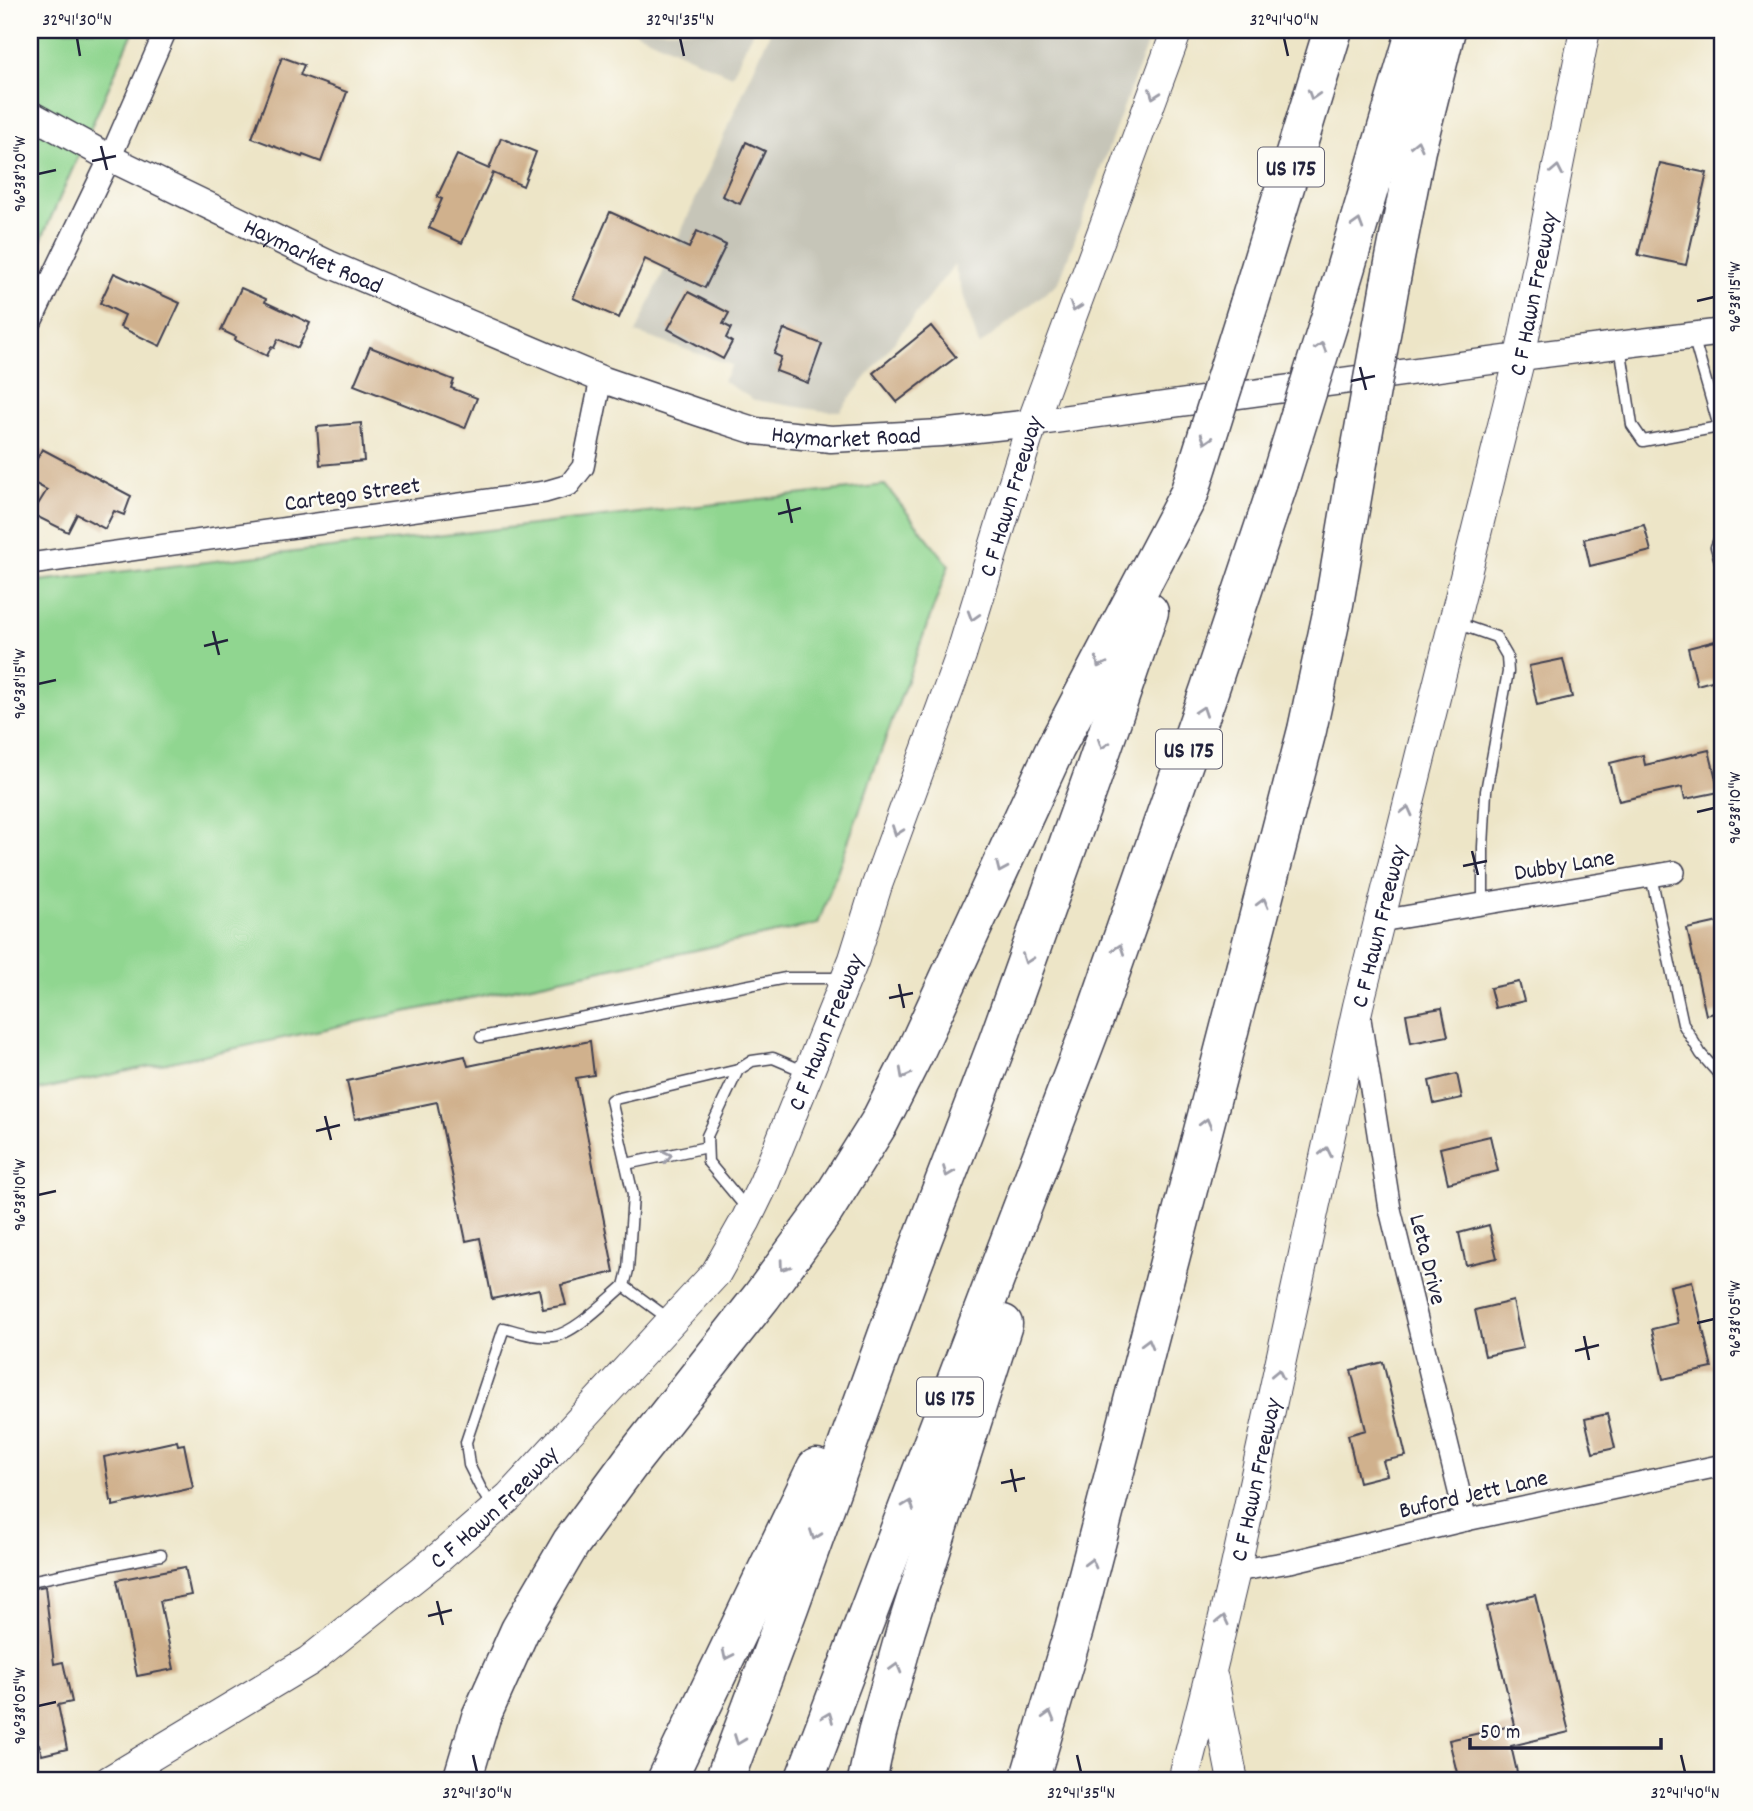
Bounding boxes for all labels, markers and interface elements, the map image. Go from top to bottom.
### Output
text: 32°41'30"N [42,9,112,34]
text: 32°41'35"N [646,9,714,34]
text: 32°41'40"N [1249,9,1319,34]
one-way arrow [1148,87,1162,99]
one-way arrow [1307,89,1322,101]
text: 96°38'20"W [9,135,34,212]
one-way arrow [1409,139,1423,151]
road number: US 175 [1258,148,1324,186]
one-way arrow [1548,164,1563,176]
street label: C F Hawn Freeway [1502,208,1569,380]
street label: Haymarket Road [237,211,387,305]
one-way arrow [1350,218,1365,230]
text: 96°38'15"W [1724,261,1749,332]
one-way arrow [1069,301,1083,313]
one-way arrow [1312,341,1327,353]
street label: C F Hawn Freeway [972,411,1054,581]
street label: Haymarket Road [770,419,922,459]
one-way arrow [1200,433,1215,445]
street label: Cartego Street [282,470,422,522]
one-way arrow [966,610,981,622]
text: 96°38'15"W [9,648,34,719]
one-way arrow [1095,656,1108,668]
one-way arrow [1194,706,1208,718]
road number: US 175 [1156,730,1222,768]
one-way arrow [1097,738,1111,750]
text: 96°38'10"W [1724,771,1749,844]
one-way arrow [1399,805,1413,817]
one-way arrow [891,824,905,836]
street label: C F Hawn Freeway [1344,841,1418,1012]
street label: Dubby Lane [1512,842,1617,892]
one-way arrow [995,861,1009,873]
one-way arrow [1255,897,1269,909]
one-way arrow [1111,944,1125,956]
street label: C F Hawn Freeway [781,948,875,1116]
one-way arrow [1021,952,1035,964]
one-way arrow [899,1067,913,1079]
one-way arrow [1197,1117,1212,1129]
one-way arrow [1318,1146,1333,1158]
one-way arrow [661,1149,673,1164]
text: 96°38'10"W [9,1158,34,1231]
one-way arrow [942,1165,956,1177]
street label: Leta Drive [1398,1211,1454,1309]
one-way arrow [780,1258,792,1271]
text: 96°38'05"W [1724,1280,1749,1357]
one-way arrow [1140,1337,1154,1349]
one-way arrow [1269,1368,1284,1380]
road number: US 175 [917,1378,983,1416]
street label: C F Hawn Freeway [1224,1394,1292,1565]
street label: C F Hawn Freeway [424,1439,569,1579]
street label: Buford Jett Lane [1396,1462,1551,1530]
one-way arrow [900,1499,914,1511]
one-way arrow [809,1529,823,1541]
one-way arrow [1083,1558,1097,1570]
one-way arrow [1215,1614,1230,1626]
one-way arrow [721,1648,735,1660]
one-way arrow [888,1662,902,1674]
text: 96°38'05"W [9,1667,34,1744]
scale bar [1470,1706,1660,1750]
one-way arrow [1040,1710,1055,1722]
one-way arrow [820,1712,834,1724]
text: 50 m [1480,1719,1520,1749]
one-way arrow [734,1733,748,1745]
text: 32°41'30"N [442,1782,512,1807]
text: 32°41'35"N [1047,1782,1115,1807]
text: 32°41'40"N [1650,1782,1720,1807]

